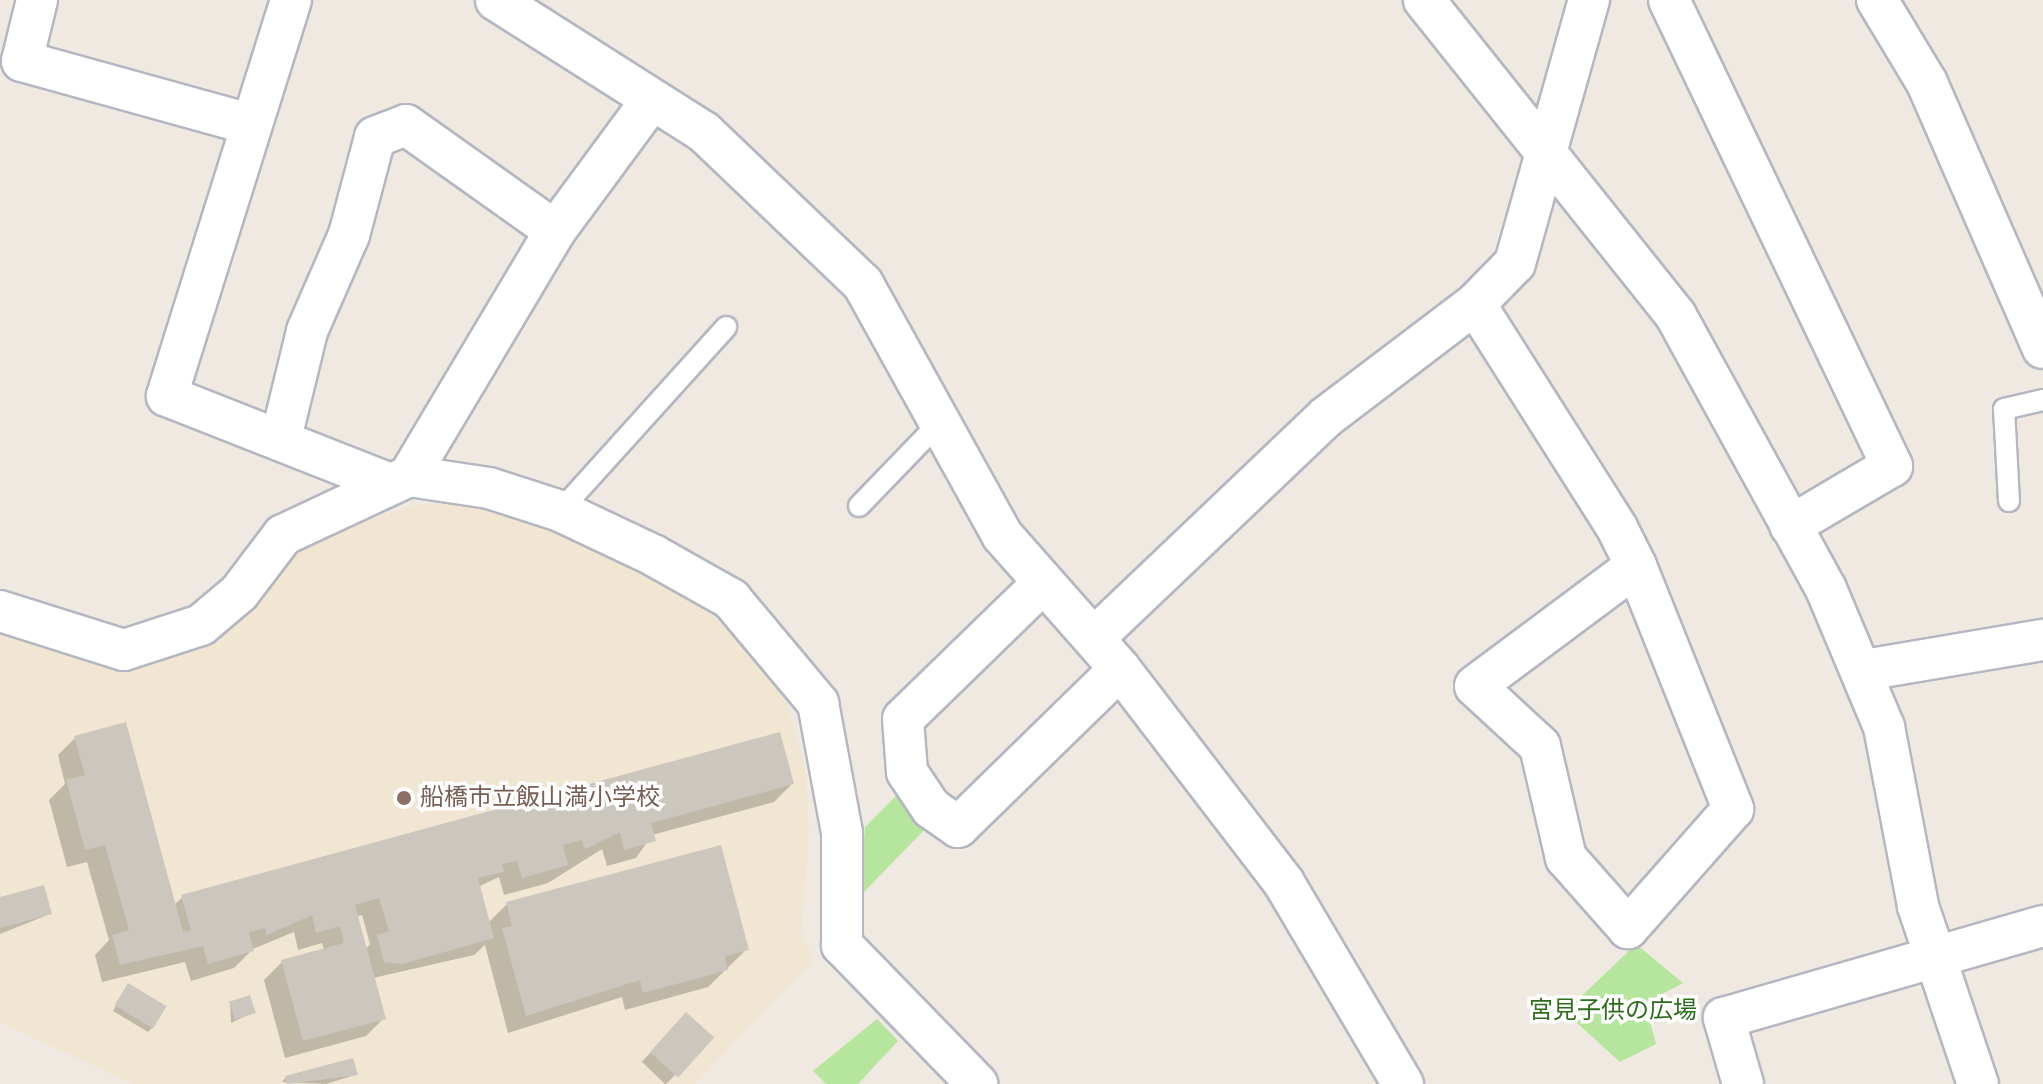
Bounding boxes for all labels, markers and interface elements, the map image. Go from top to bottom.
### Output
place label: 船橋市立飯山満小学校 [420,784,660,812]
marker: 船橋市立飯山満小学校 [395,789,413,807]
park label: 宮見子供の広場 [1529,997,1697,1025]

